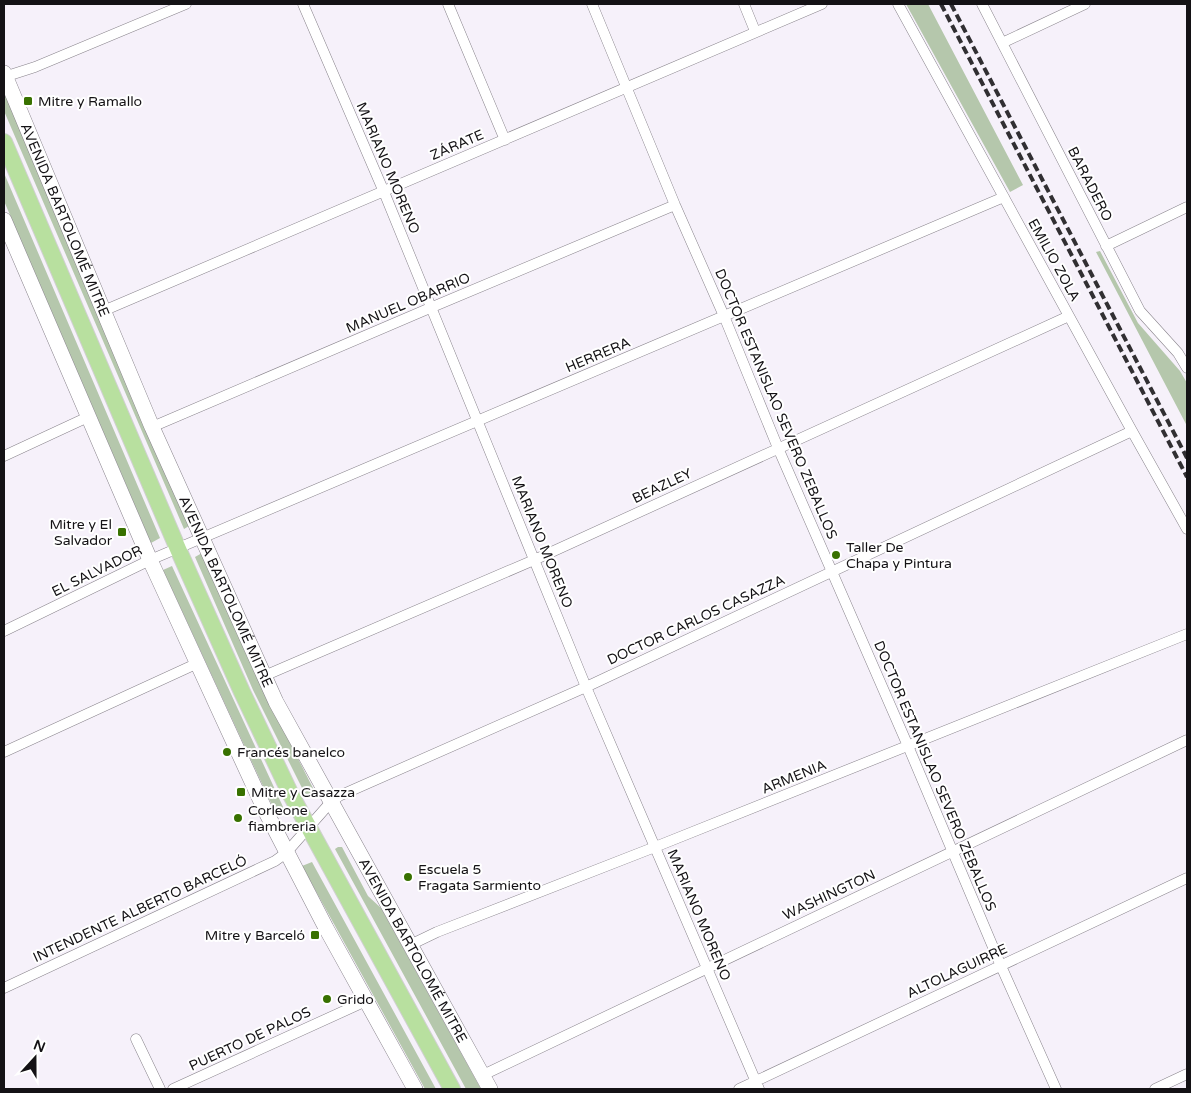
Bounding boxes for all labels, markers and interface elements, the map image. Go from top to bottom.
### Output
place label: Mitre y Ramallo [38,93,142,110]
marker: Mitre y Ramallo [22,95,34,107]
street label: MARIANO MORENO [353,100,423,236]
street label: AVENIDA BARTOLOMÉ MITRE [17,120,113,319]
street label: ZÁRATE [428,126,486,164]
street label: BARADERO [1064,144,1116,224]
street label: EMILIO ZOLA [1024,216,1084,304]
street label: DOCTOR ESTANISLAO SEVERO ZEBALLOS [711,266,841,542]
street label: MANUEL OBARRIO [343,269,473,337]
street label: HERRERA [563,334,633,376]
street label: BEAZLEY [629,465,695,507]
street label: MARIANO MORENO [508,473,576,611]
street label: AVENIDA BARTOLOMÉ MITRE [176,493,277,690]
place label: Mitre y El Salvador [49,516,113,549]
marker: Mitre y El Salvador [116,526,128,538]
place label: Taller De Chapa y Pintura [846,539,952,572]
street label: EL SALVADOR [49,542,145,600]
marker: Taller De Chapa y Pintura [830,549,842,561]
street label: DOCTOR CARLOS CASAZZA [604,571,788,669]
street label: DOCTOR ESTANISLAO SEVERO ZEBALLOS [870,638,1000,914]
place label: Francés banelco [237,744,345,761]
marker: Francés banelco [221,746,233,758]
street label: ARMENIA [759,756,829,798]
place label: Mitre y Casazza [251,784,355,801]
marker: Mitre y Casazza [235,786,247,798]
place label: Corleone fiambreria [248,802,316,835]
marker: Corleone fiambreria [232,812,244,824]
street label: MARIANO MORENO [664,847,734,983]
street label: INTENDENTE ALBERTO BARCELÓ [30,852,250,966]
street label: AVENIDA BARTOLOMÉ MITRE [355,855,471,1046]
place label: Escuela 5 Fragata Sarmiento [418,861,541,894]
street label: WASHINGTON [780,866,878,924]
marker: Escuela 5 Fragata Sarmiento [402,871,414,883]
place label: Mitre y Barceló [205,927,305,944]
marker: Mitre y Barceló [309,929,321,941]
street label: ALTOLAGUIRRE [904,940,1010,1002]
place label: Grido [337,991,374,1008]
marker: Grido [321,993,333,1005]
street label: PUERTO DE PALOS [186,1003,314,1075]
north arrow [10,1033,60,1083]
text: N [31,1036,48,1056]

